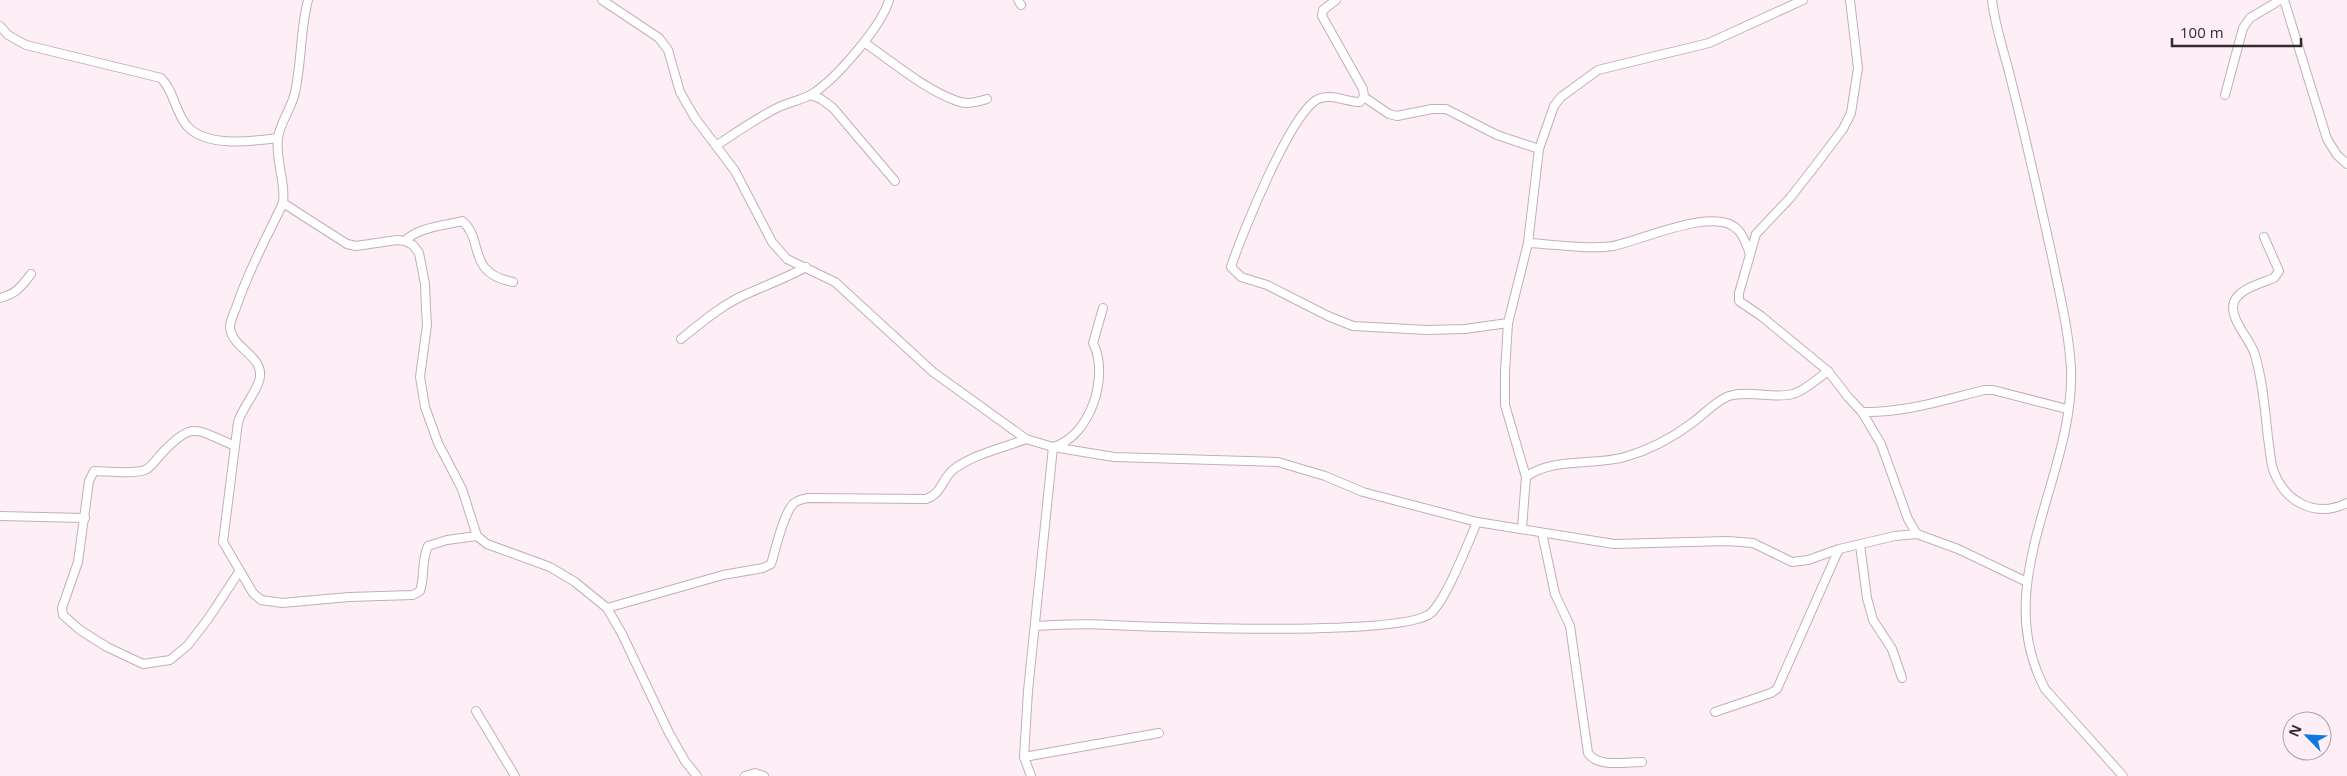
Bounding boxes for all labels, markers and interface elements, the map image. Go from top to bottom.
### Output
scale bar [2172,15,2301,47]
text: 100 m [2180,22,2224,42]
north arrow [2282,711,2332,761]
text: N [2284,721,2306,740]

